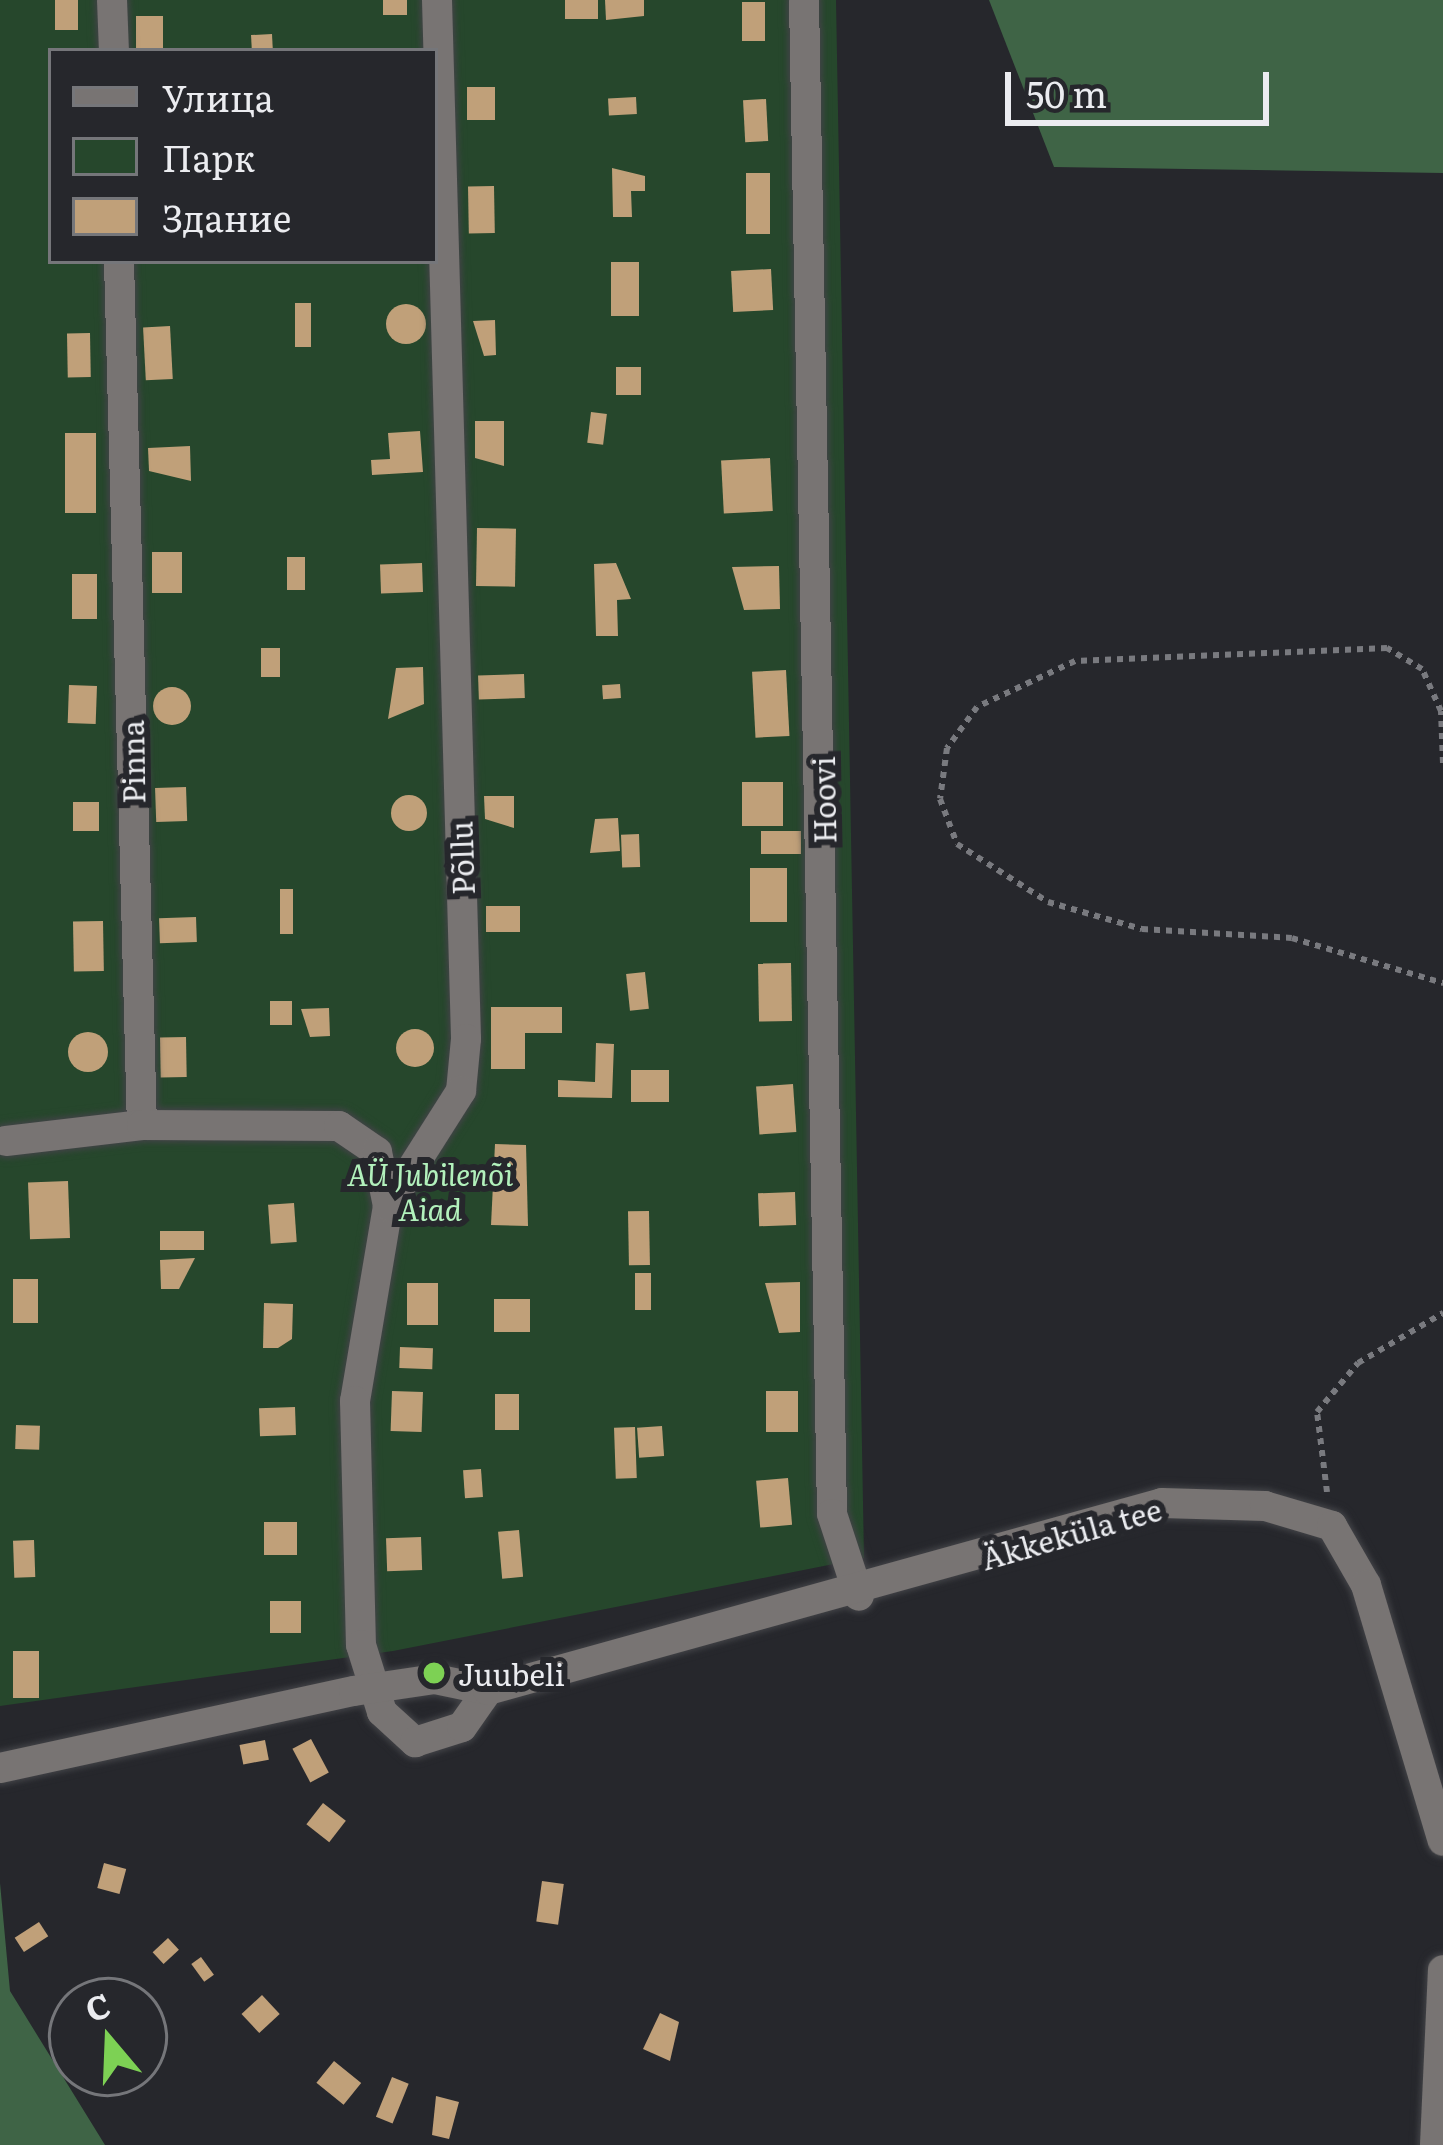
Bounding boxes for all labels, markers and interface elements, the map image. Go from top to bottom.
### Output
legend [48,48,438,264]
scale bar [1011,48,1275,122]
text: 50 m [1026,66,1107,119]
text: Улица [162,70,274,123]
text: Парк [162,130,255,183]
text: Здание [162,190,292,243]
street label: Pinna [113,720,151,804]
street label: Hoovi [804,756,842,844]
street label: Põllu [442,820,480,896]
park label: AÜ Jubilenõi Aiad [347,1155,513,1226]
street label: Äkkeküla tee [977,1490,1165,1576]
place label: Juubeli [458,1655,565,1691]
marker: Juubeli [421,1660,447,1686]
north arrow [48,1977,168,2097]
text: С [78,1978,116,2032]

